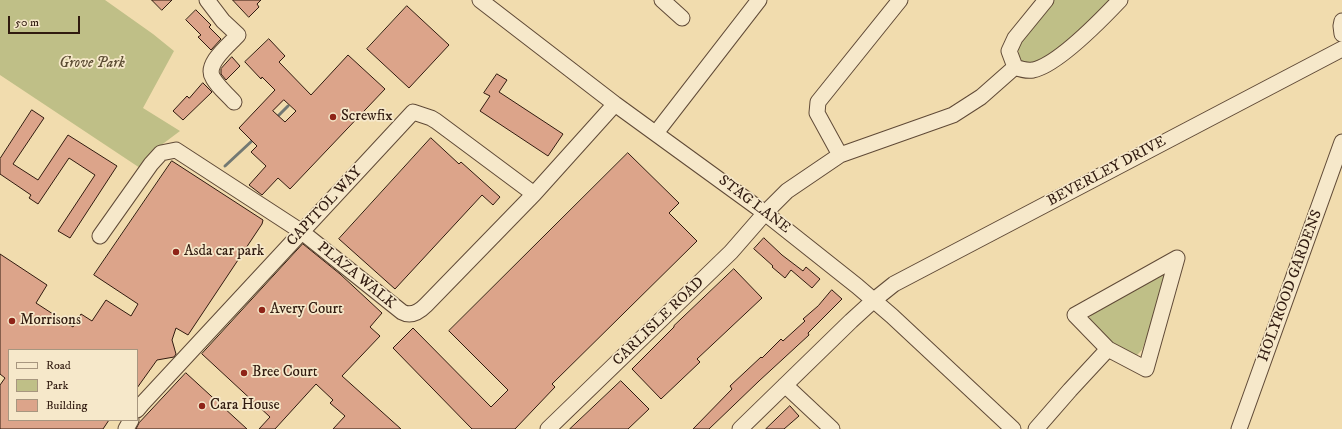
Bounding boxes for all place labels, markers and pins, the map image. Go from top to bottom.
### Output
place label: Screwfix [341,108,393,126]
marker: Screwfix [328,112,338,122]
place label: Asda car park [184,243,264,261]
marker: Asda car park [171,247,181,257]
place label: Avery Court [270,301,343,319]
marker: Avery Court [257,305,267,315]
place label: Morrisons [20,312,81,330]
marker: Morrisons [7,316,17,326]
place label: Bree Court [252,364,318,382]
marker: Bree Court [239,368,249,378]
place label: Cara House [210,397,280,415]
marker: Cara House [197,401,207,411]

